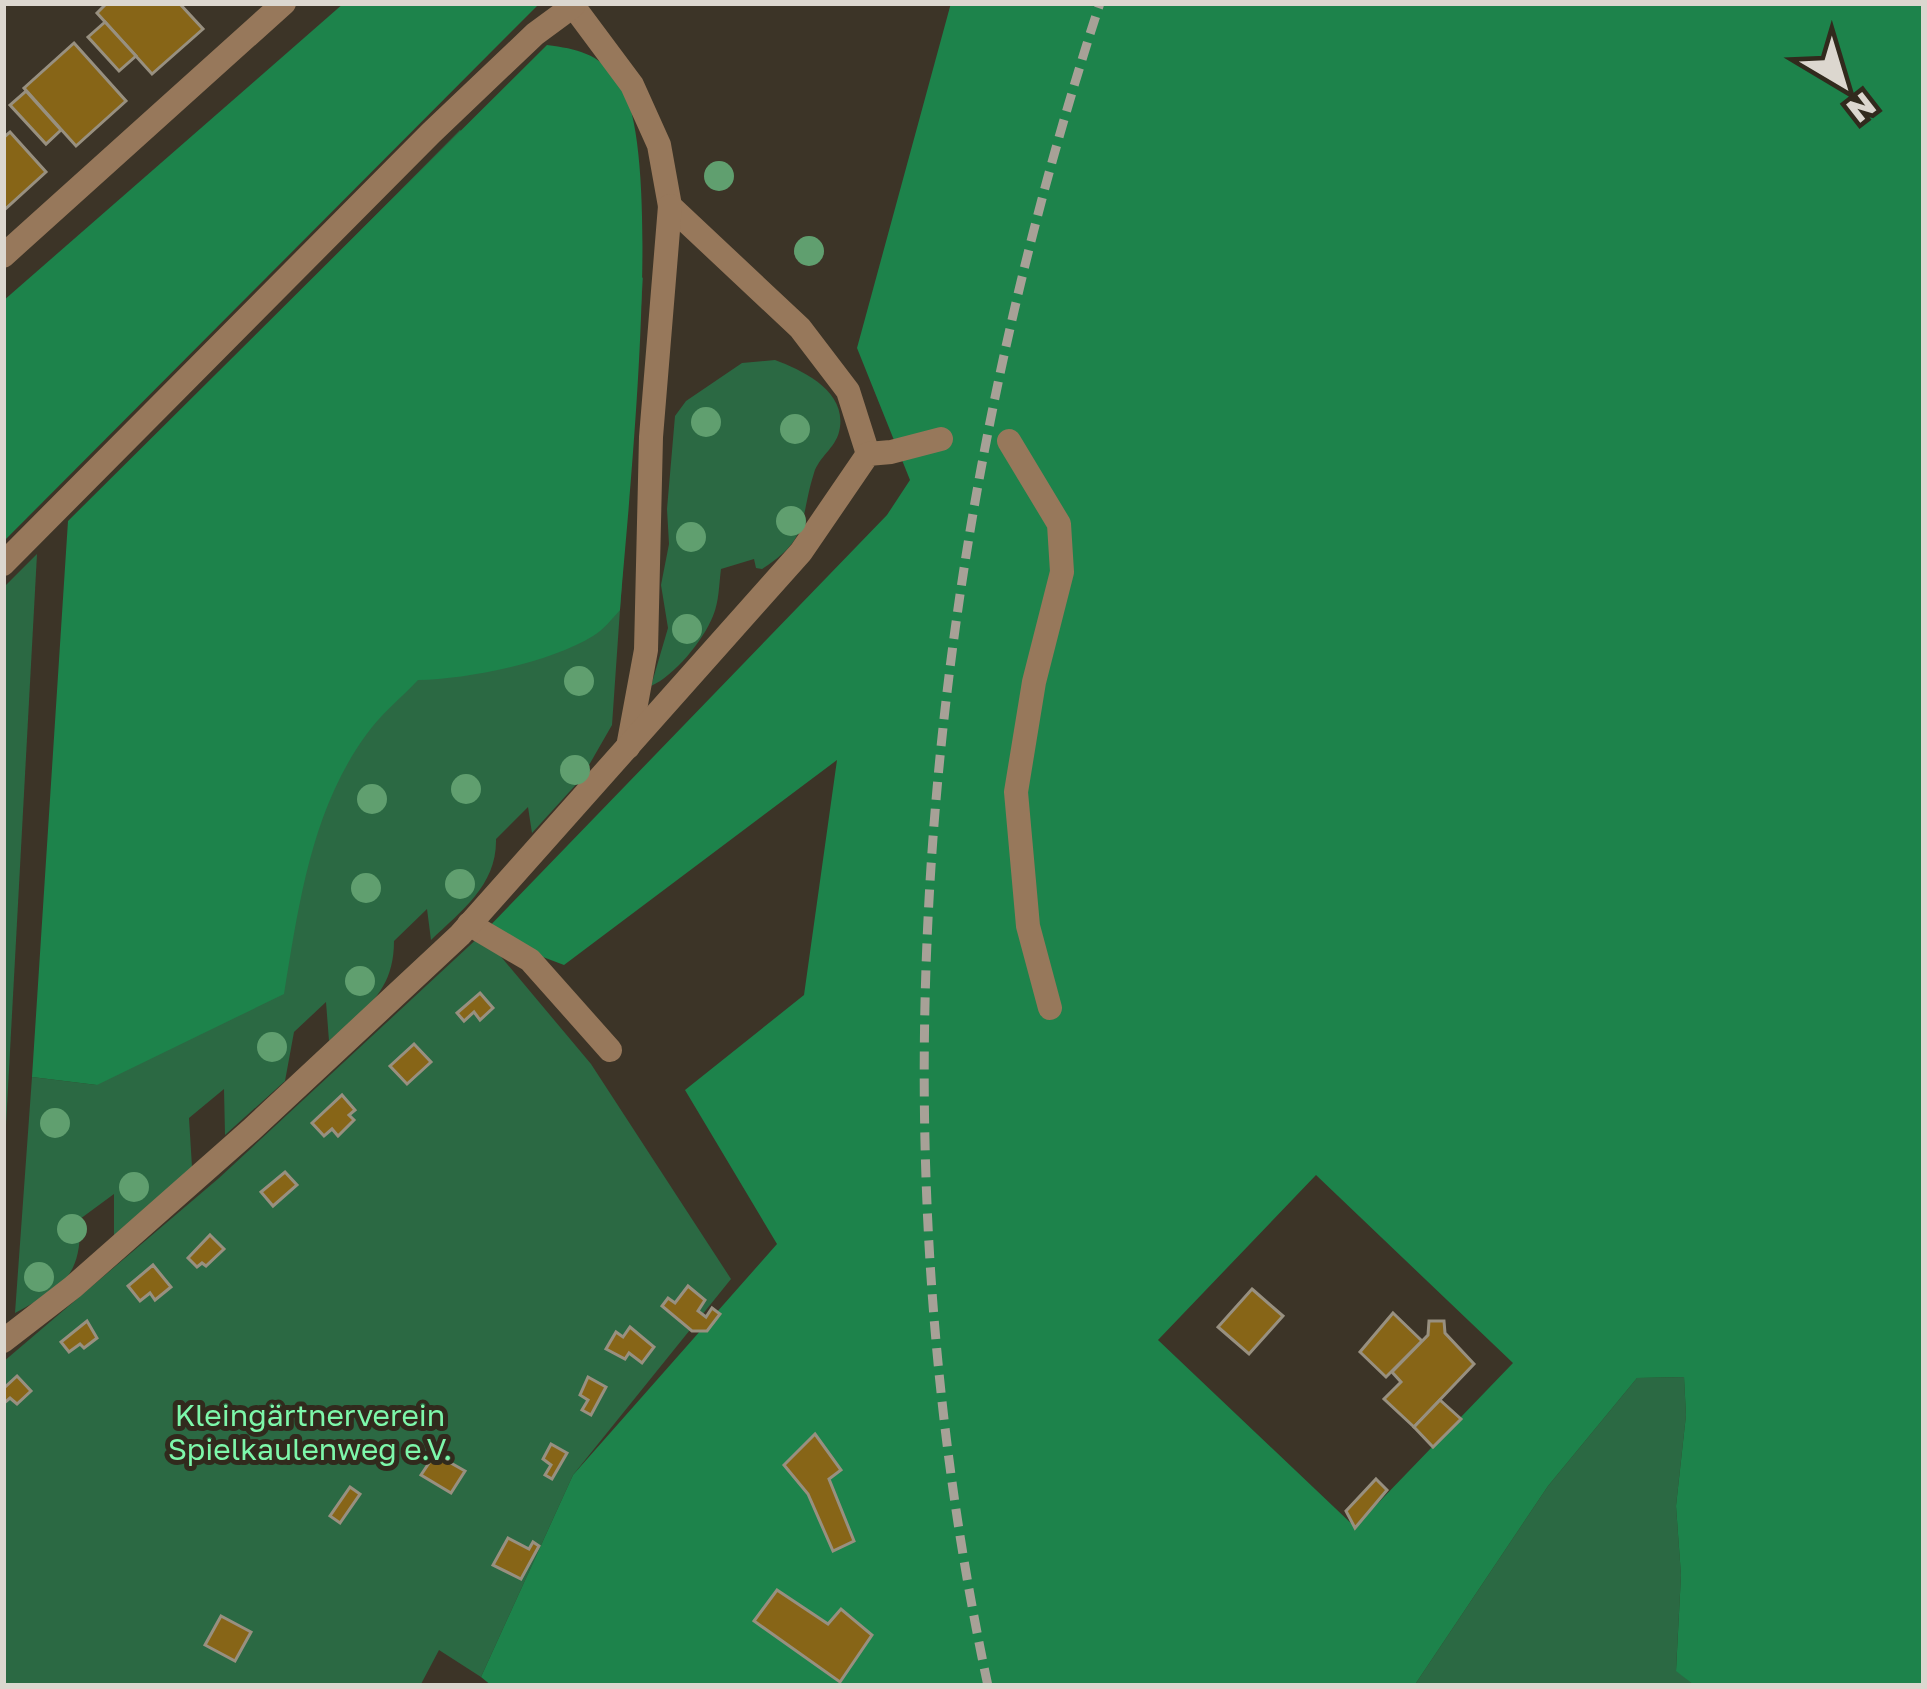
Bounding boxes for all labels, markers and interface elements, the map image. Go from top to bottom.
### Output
north arrow [1783,24,1903,144]
text: N [1840,85,1884,131]
park label: Kleingärtnerverein Spielkaulenweg e.V. [168,1397,452,1467]

